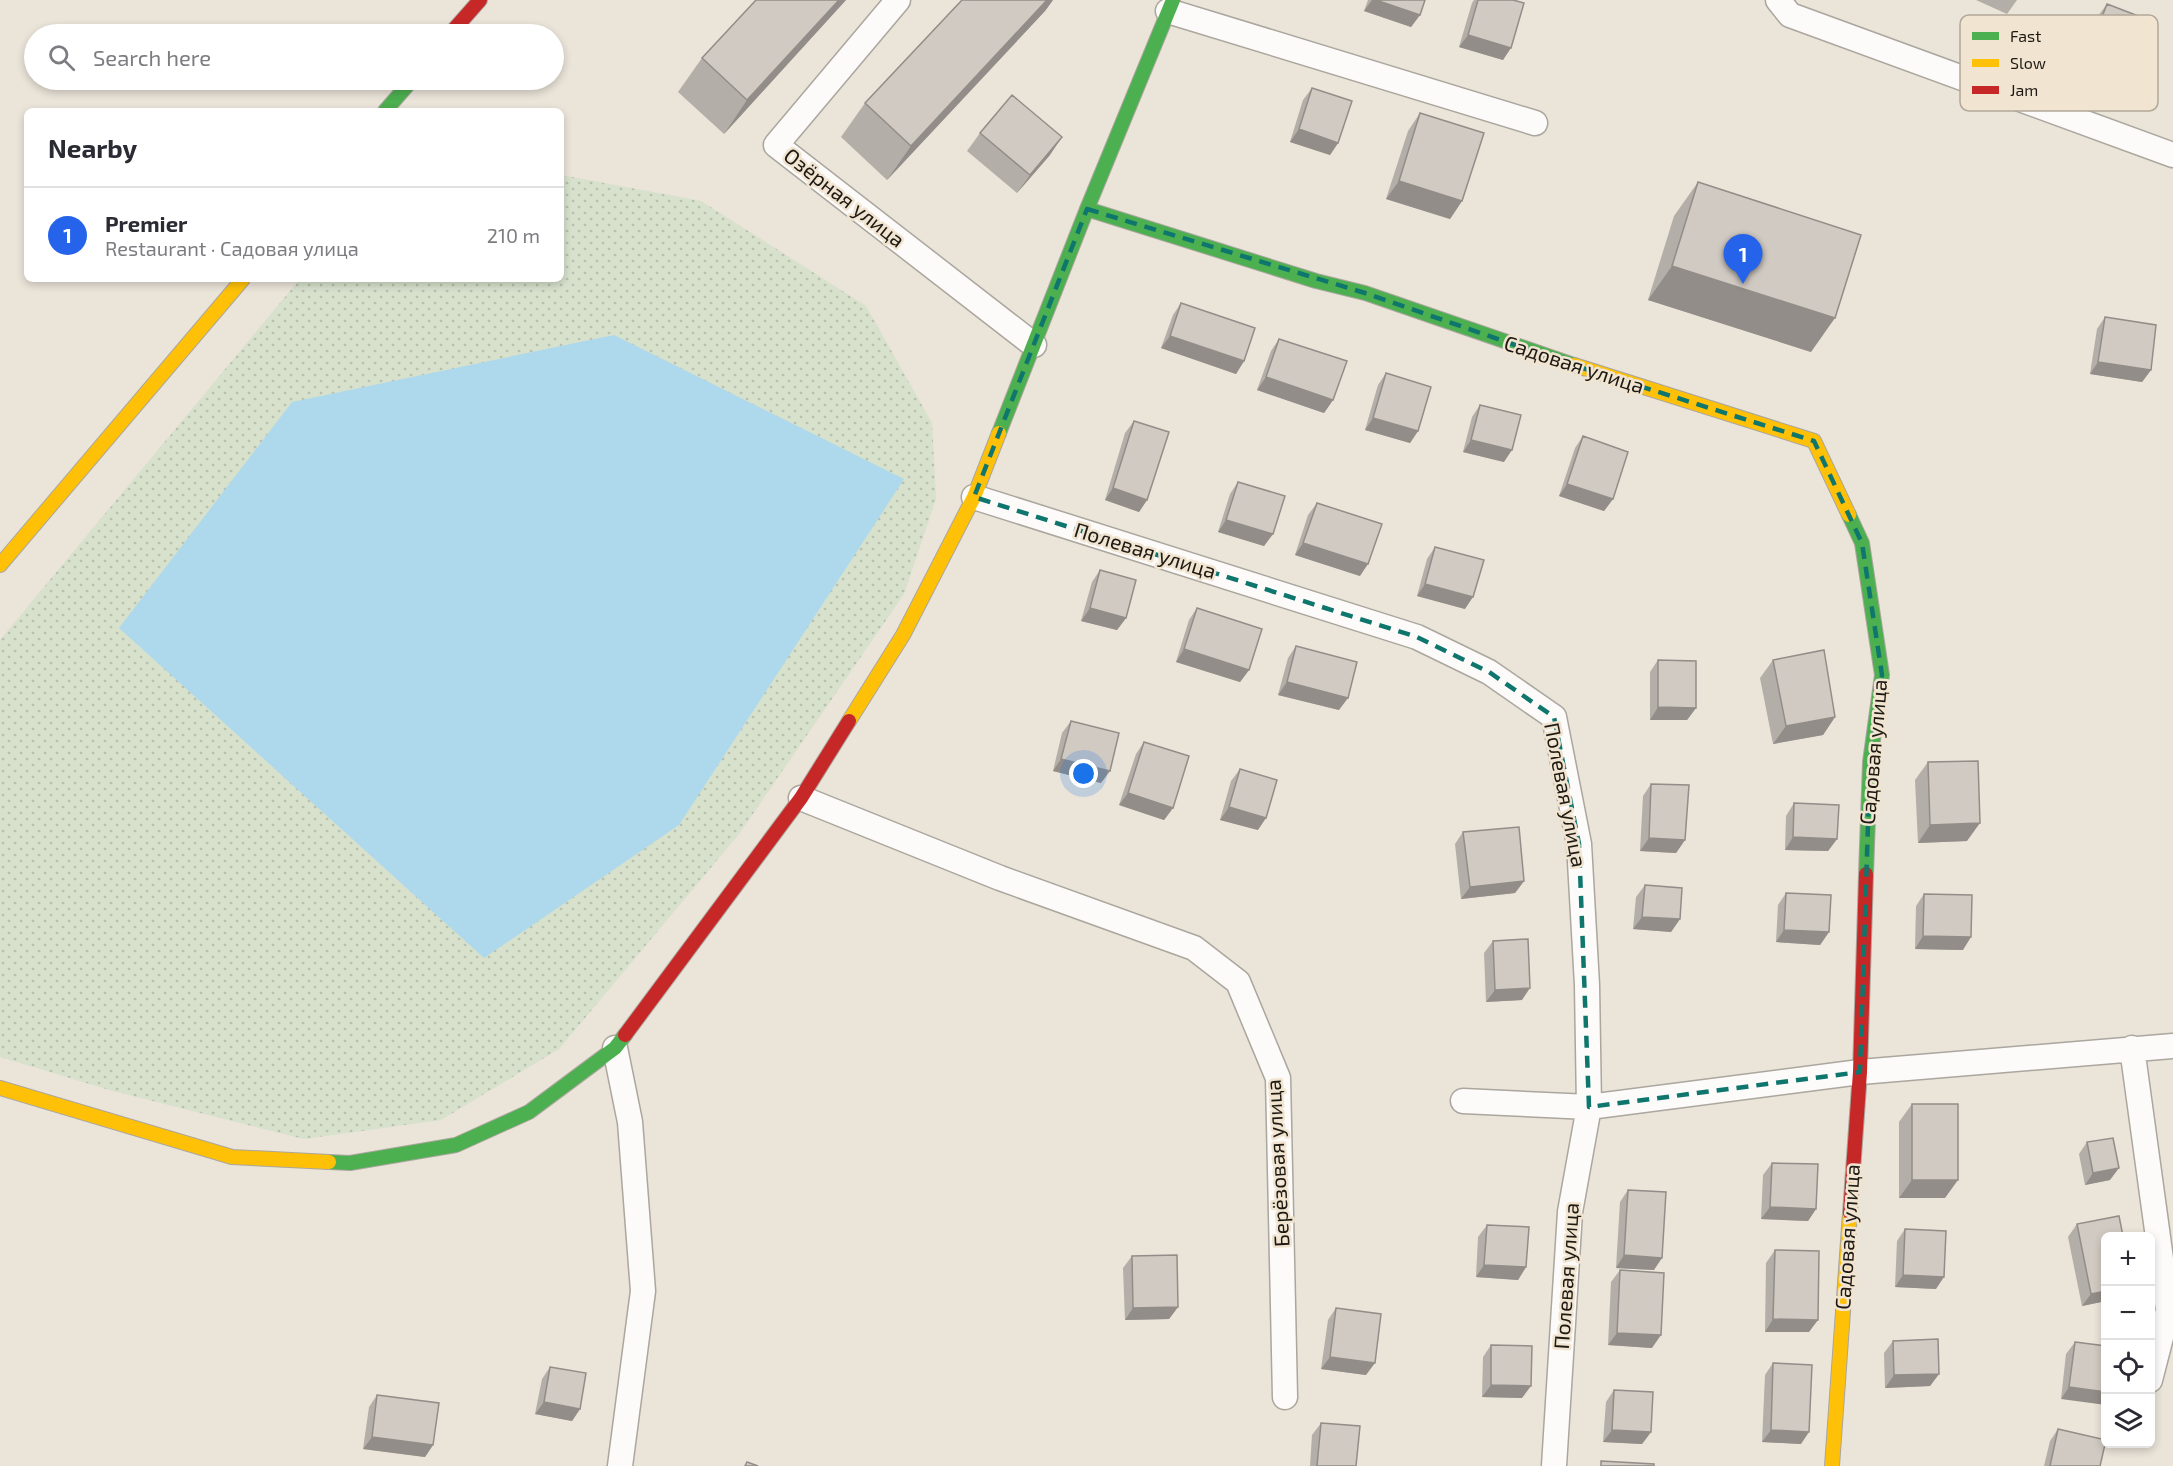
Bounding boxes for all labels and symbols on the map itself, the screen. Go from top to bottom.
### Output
legend [1960,15,2158,111]
text: Fast [2010,26,2041,45]
text: Slow [2010,53,2046,72]
text: Jam [2010,80,2038,99]
street label: Озёрная улица [779,142,910,253]
pin: 1 [1724,234,1762,284]
street label: Садовая улица [1501,329,1648,399]
street label: Полевая улица [1071,516,1219,584]
street label: Садовая улица [1854,678,1892,826]
street label: Полевая улица [1539,720,1593,869]
your location [1069,759,1098,788]
street label: Берёзовая улица [1260,1079,1294,1248]
street label: Садовая улица [1829,1163,1865,1311]
street label: Полевая улица [1548,1202,1584,1350]

